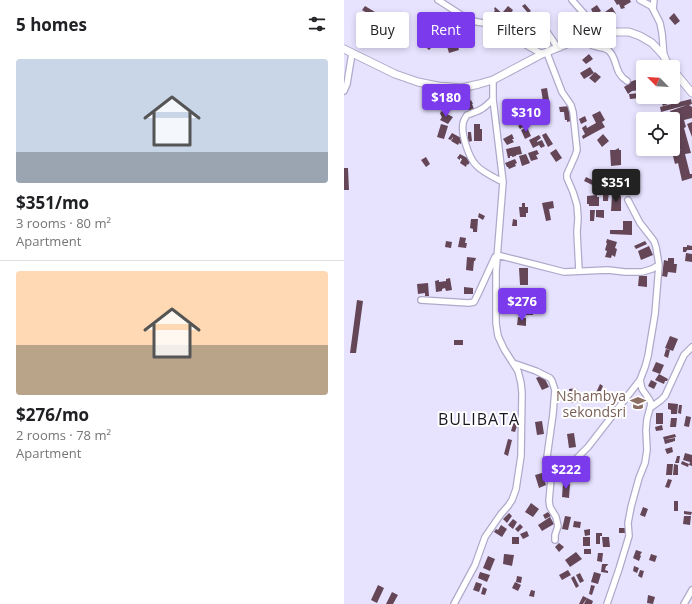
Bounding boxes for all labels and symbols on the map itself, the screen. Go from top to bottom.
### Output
north arrow [636,60,680,104]
pin: $180 [422,84,470,118]
pin: $310 [502,99,550,133]
pin: $351 [592,169,640,203]
pin: $276 [498,288,546,322]
place label: Nshambya sekondsri [556,386,626,421]
school or university icon: Nshambya sekondsri [629,394,647,412]
district label: BULIBATA [438,408,520,430]
pin: $222 [542,456,590,490]

